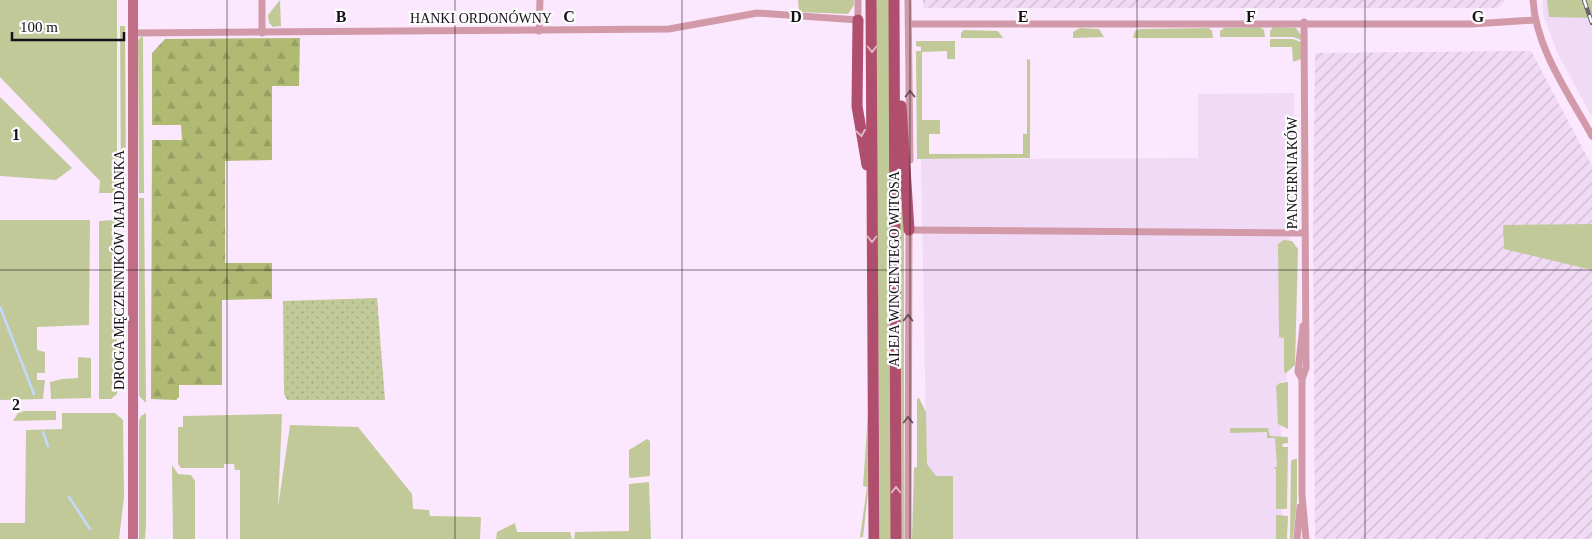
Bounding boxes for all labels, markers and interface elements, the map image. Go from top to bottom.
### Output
text: B [336,8,347,25]
text: C [563,8,575,25]
text: D [790,8,802,25]
text: E [1018,8,1028,25]
text: F [1246,8,1256,25]
text: G [1472,8,1485,25]
scale bar [12,10,125,42]
street label: HANKI ORDONÓWNY [410,10,552,26]
text: 100 m [20,19,58,35]
one-way arrow [867,45,877,53]
one-way arrow [904,90,915,98]
street label: PANCERNIAKÓW [1284,116,1300,229]
text: 1 [12,126,20,143]
one-way arrow [856,128,866,137]
street label: DROGA MĘCZENNIKÓW MAJDANKA [111,149,127,390]
street label: ALEJA WINCENTEGO WITOSA [887,170,902,367]
one-way arrow [867,236,877,243]
one-way arrow [903,313,913,321]
text: 2 [12,396,20,413]
one-way arrow [903,416,913,424]
one-way arrow [891,486,901,494]

